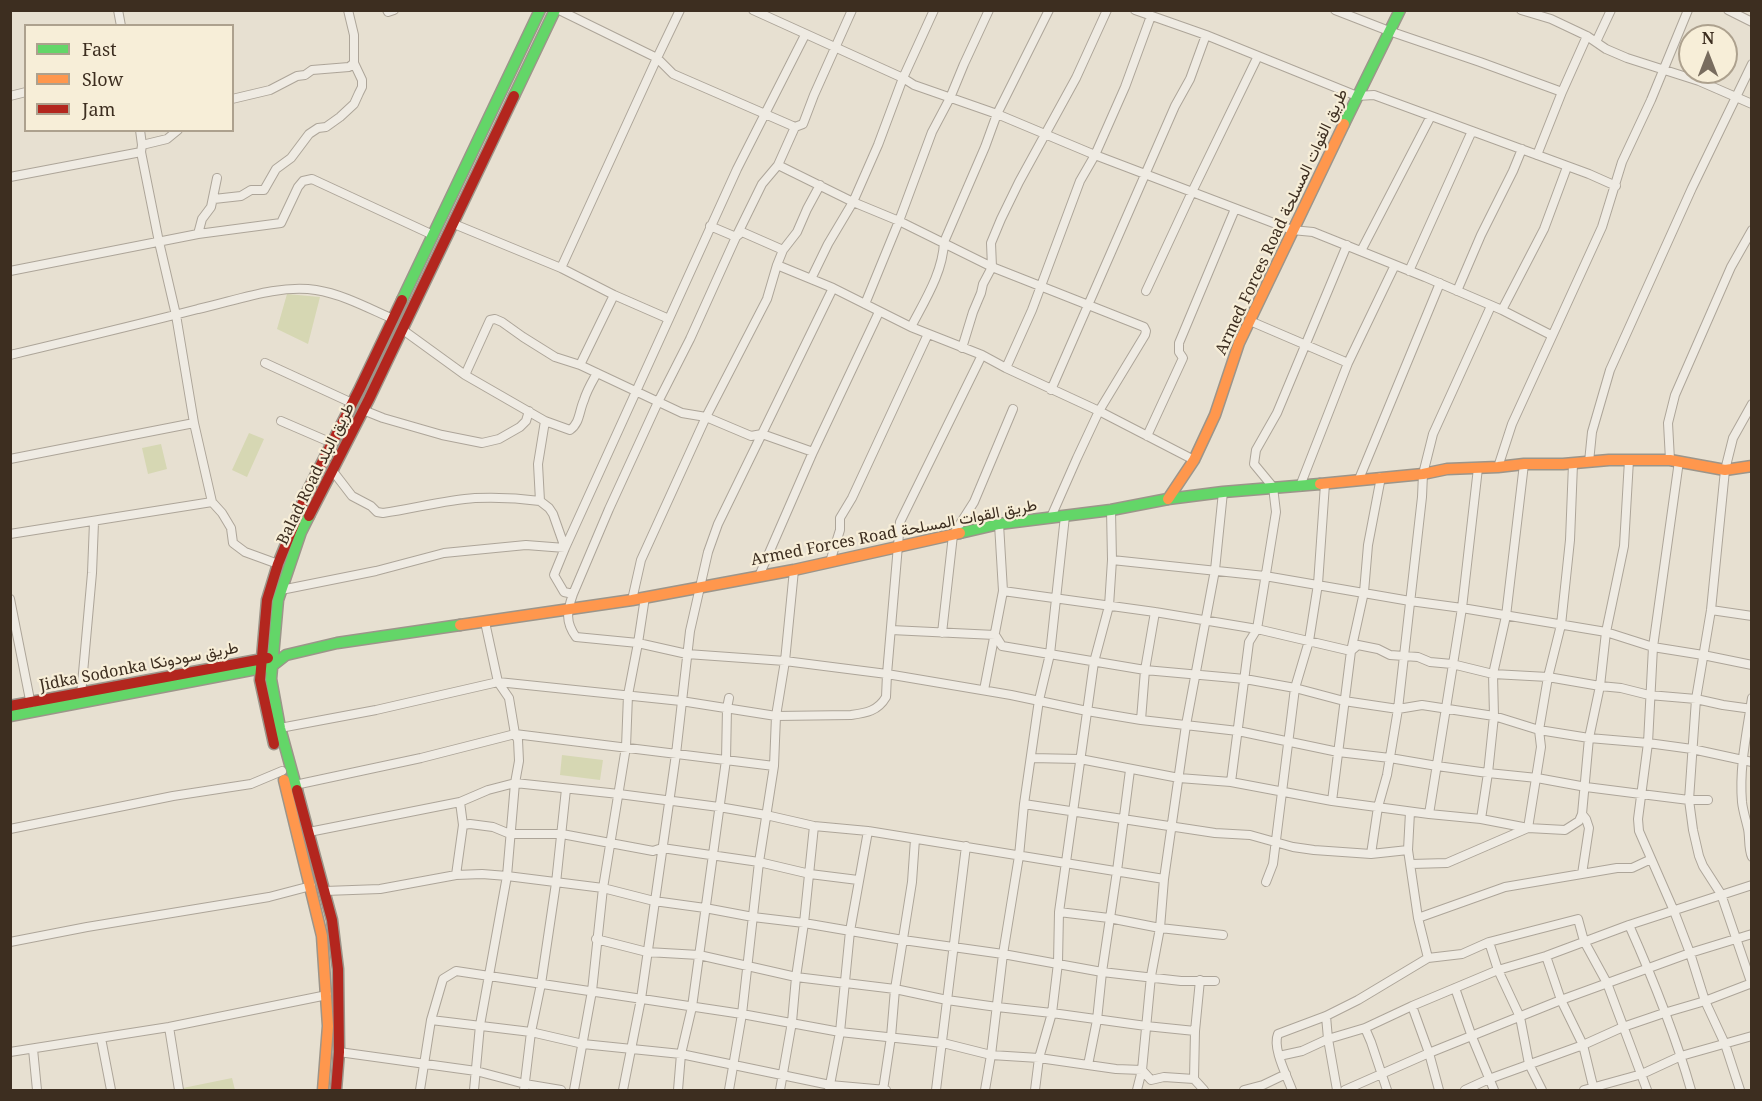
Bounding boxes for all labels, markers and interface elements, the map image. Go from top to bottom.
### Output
legend [24,24,234,132]
north arrow [1678,24,1738,84]
text: N [1702,27,1714,49]
text: Fast [82,37,117,61]
text: Slow [82,67,123,91]
street label: Armed Forces Road طريق القوات المسلحة [1212,86,1352,358]
text: Jam [82,97,116,121]
street label: Balad Road طريق البلد [273,400,359,548]
street label: Armed Forces Road طريق القوات المسلحة [749,496,1039,570]
street label: Jidka Sodonka طريق سودونكا [38,638,240,696]

